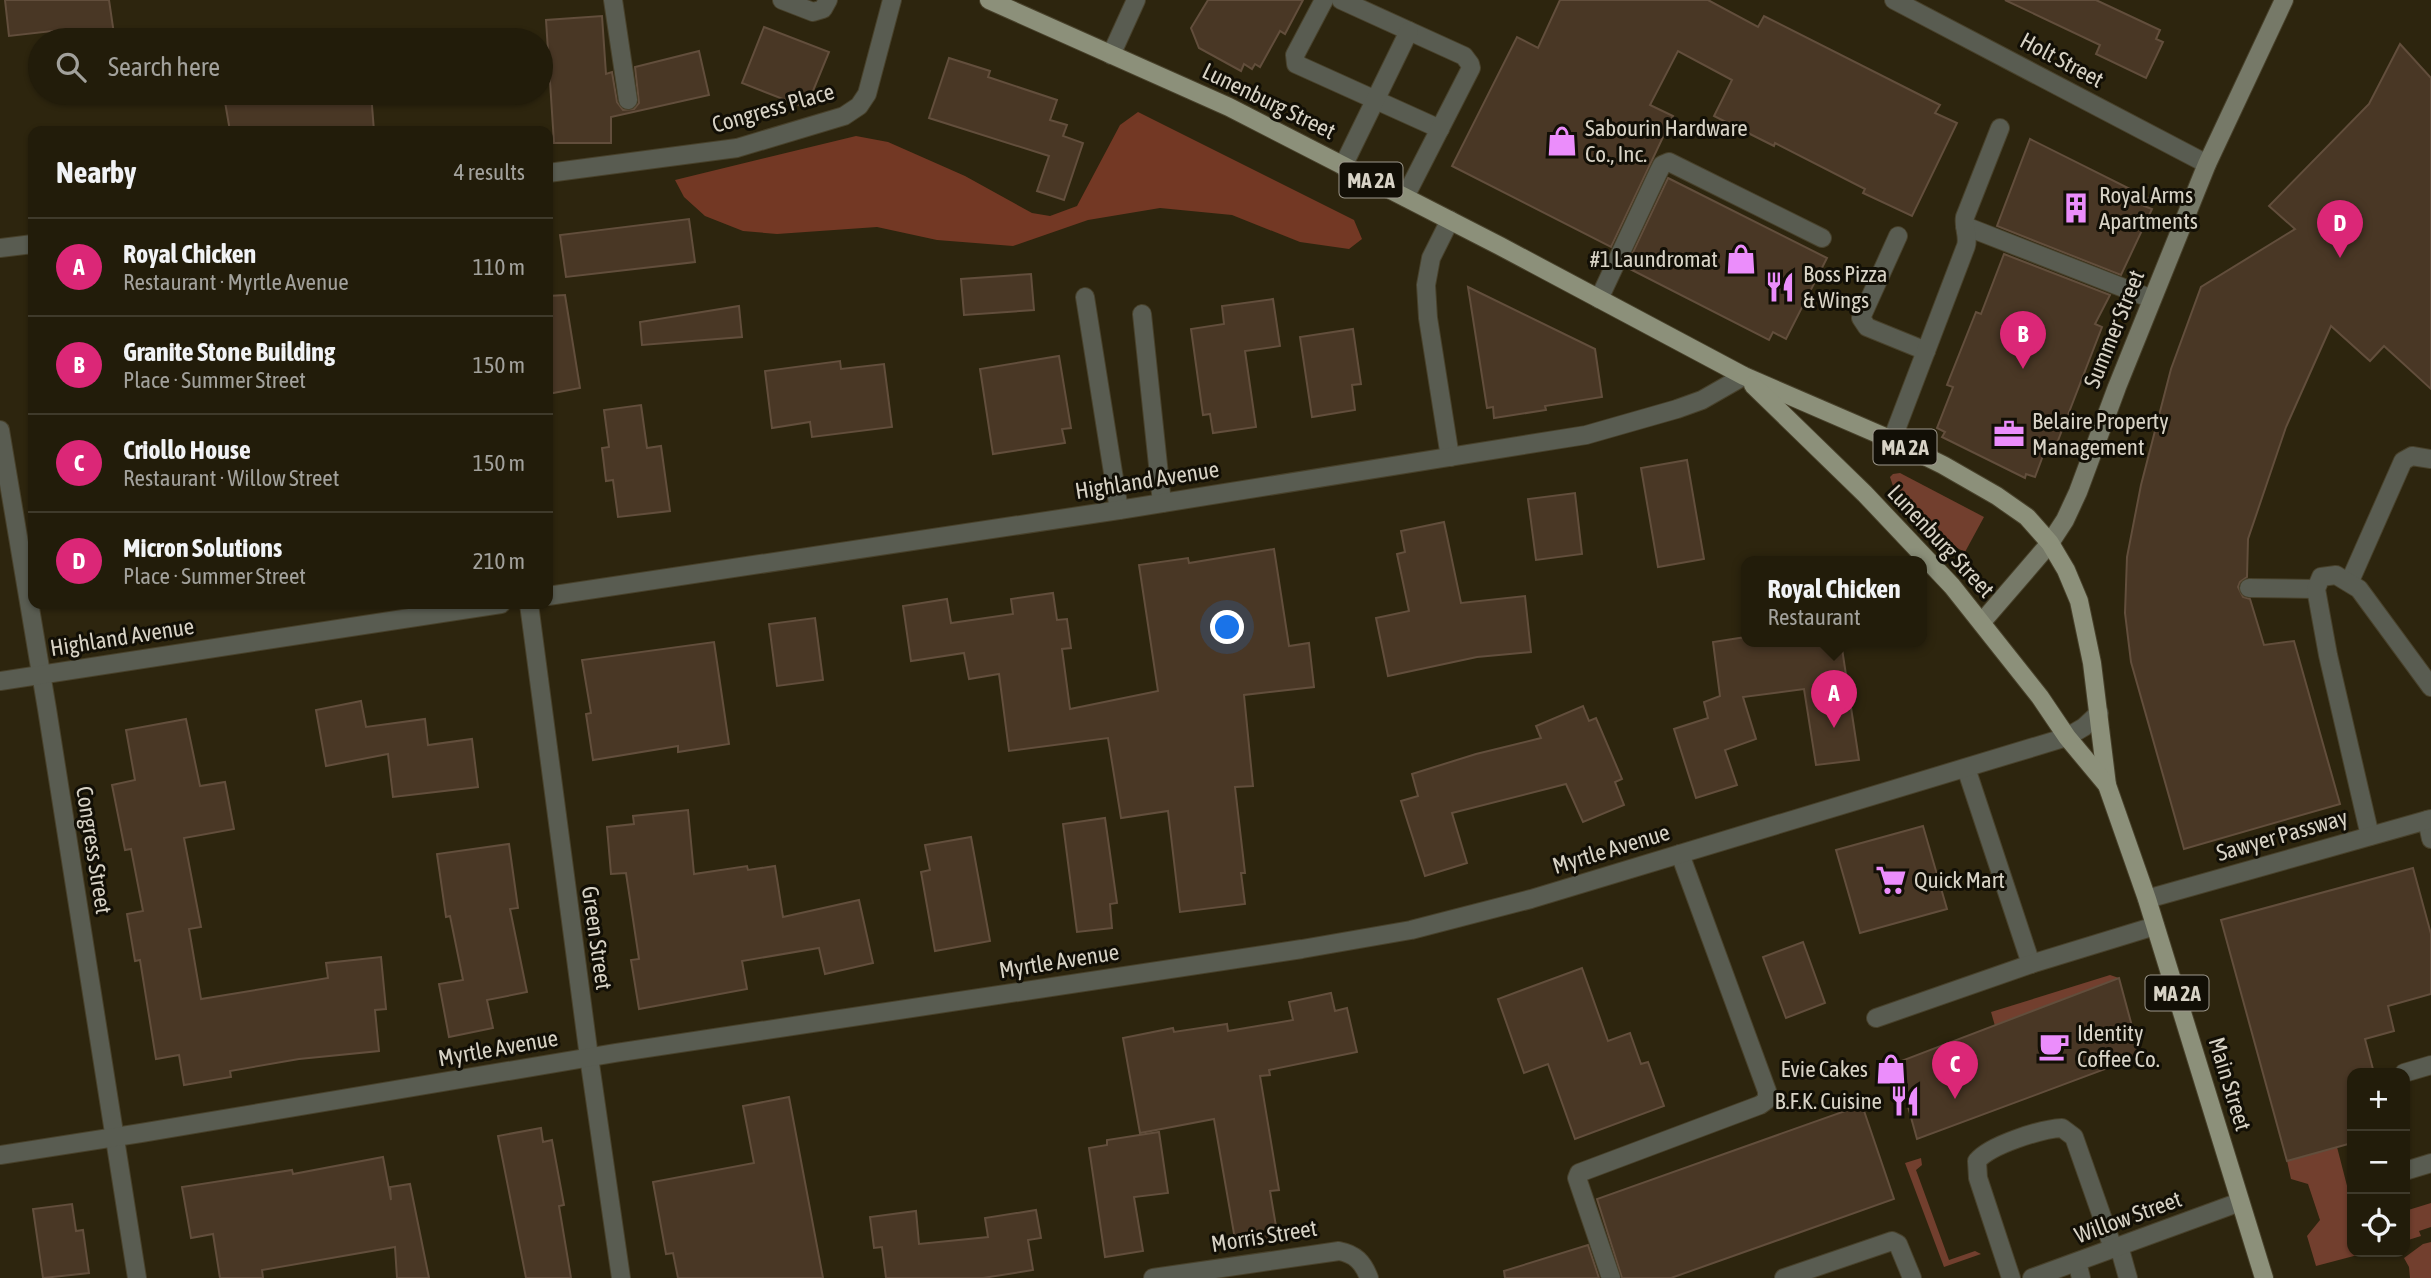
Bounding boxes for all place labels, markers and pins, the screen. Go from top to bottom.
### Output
place label: Sabourin Hardware Co., Inc. [1585,115,1748,167]
shop icon: Sabourin Hardware Co., Inc. [1545,124,1579,158]
place label: Royal Arms Apartments [2099,182,2198,234]
building icon: Royal Arms Apartments [2059,191,2093,225]
pin: D [2317,200,2363,258]
shop icon: #1 Laundromat [1724,242,1758,276]
place label: #1 Laundromat [1590,246,1718,272]
place label: Boss Pizza & Wings [1803,261,1887,313]
restaurant icon: Boss Pizza & Wings [1763,270,1797,304]
pin: B [2000,311,2046,369]
place label: Belaire Property Management [2032,408,2169,460]
office icon: Belaire Property Management [1992,417,2026,451]
pin: A [1811,670,1857,728]
supermarket icon: Quick Mart [1874,863,1908,897]
place label: Quick Mart [1914,867,2005,893]
place label: Identity Coffee Co. [2077,1020,2160,1072]
cafe icon: Identity Coffee Co. [2037,1029,2071,1063]
pin: C [1932,1041,1978,1099]
shop icon: Evie Cakes [1874,1052,1908,1086]
place label: Evie Cakes [1781,1056,1868,1082]
restaurant icon: B.F.K. Cuisine [1888,1084,1922,1118]
place label: B.F.K. Cuisine [1775,1088,1882,1114]

